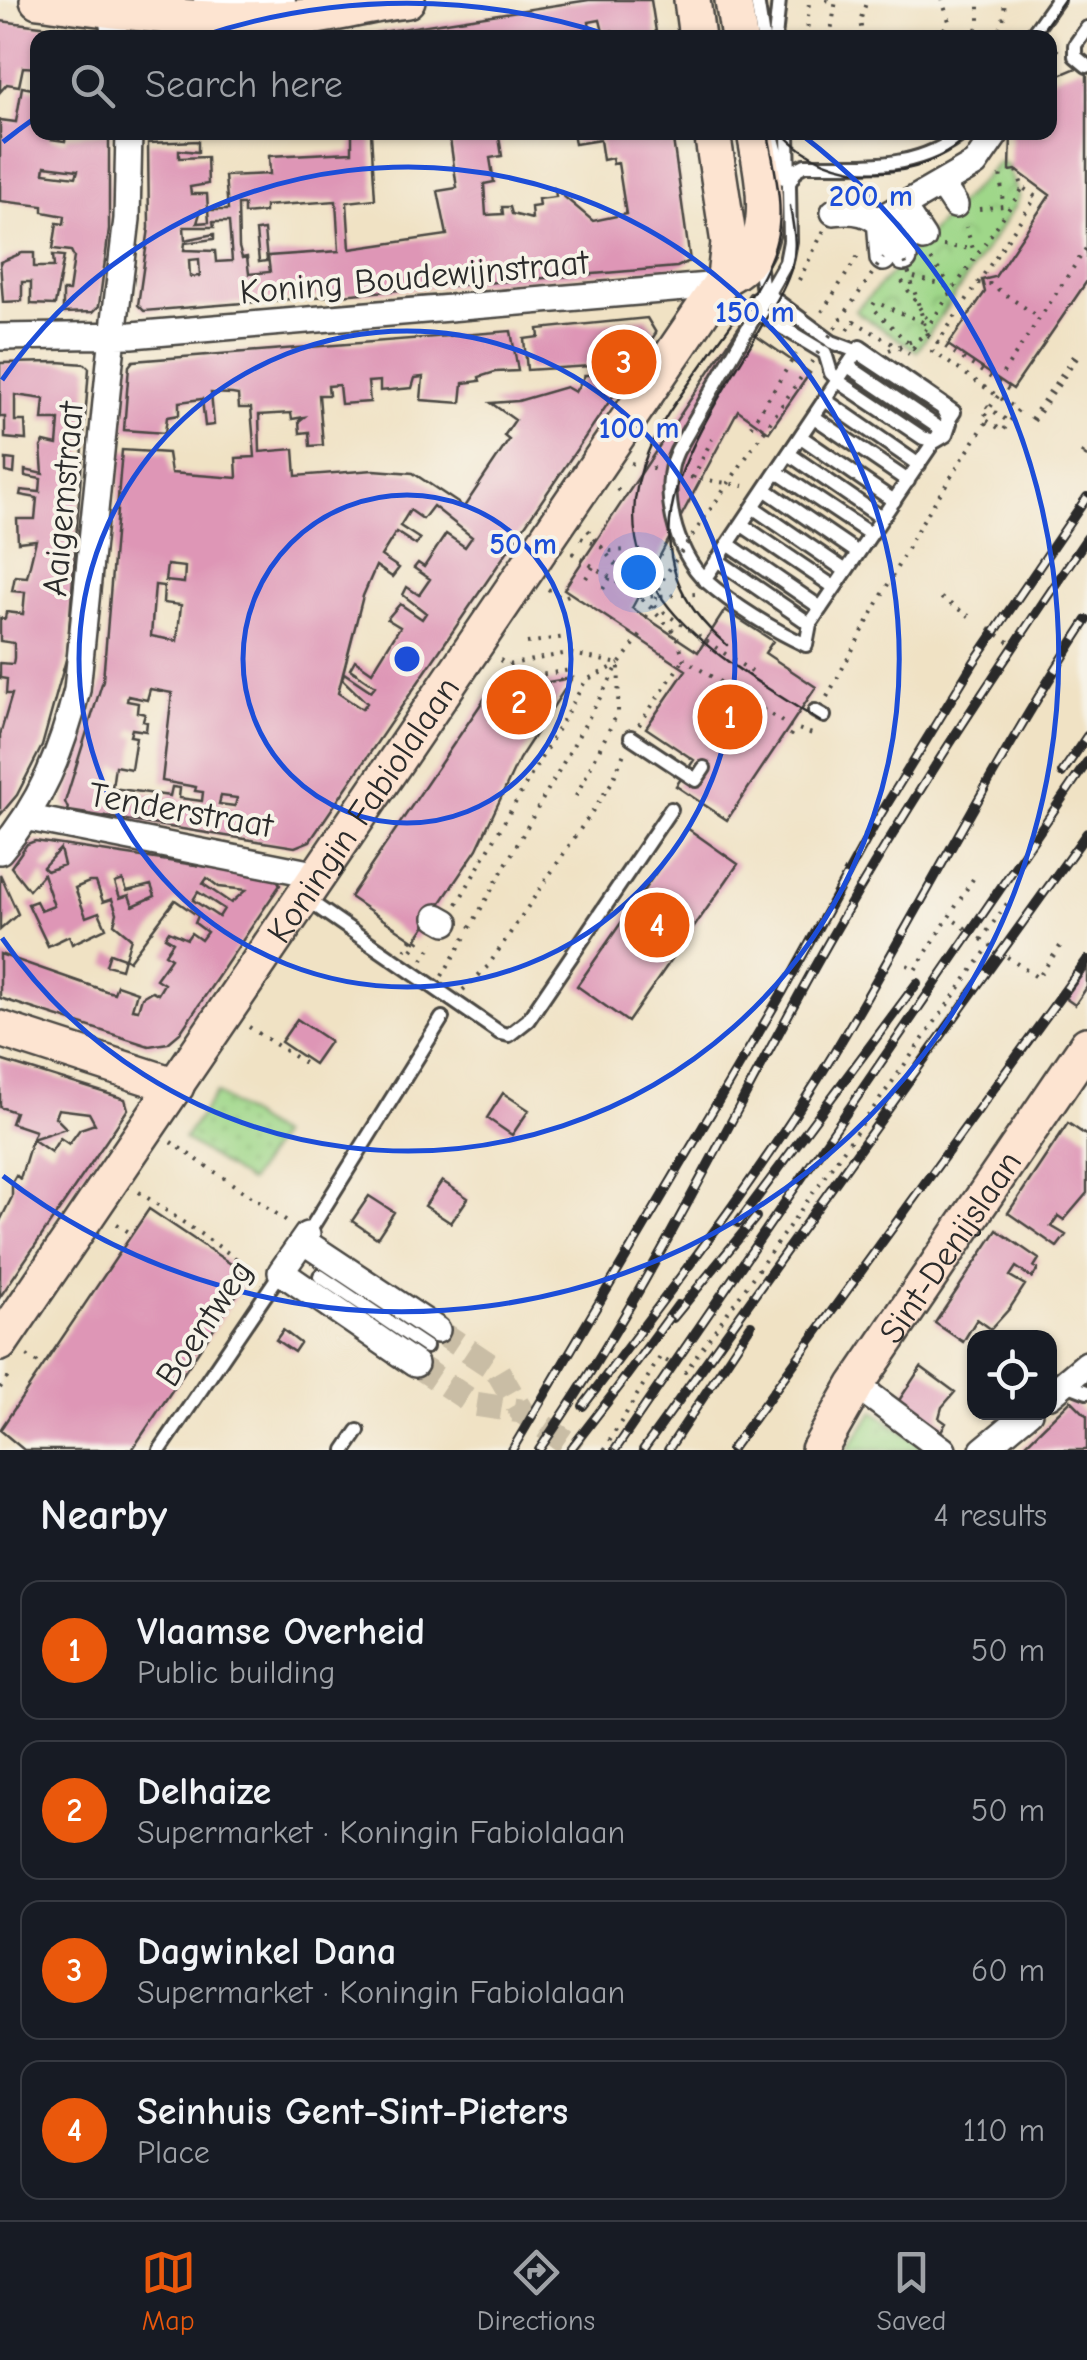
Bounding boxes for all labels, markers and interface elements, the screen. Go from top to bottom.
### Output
search box [30,30,1057,140]
icon: search [65,58,120,113]
text: Search here [145,63,343,107]
text: 200 m [829,179,913,214]
street label: Koning Boudewijnstraat [238,241,591,313]
text: 150 m [715,295,795,330]
pin: 3 [592,324,656,400]
street label: Aaigemstraat [34,399,92,598]
text: 100 m [599,411,679,446]
text: 50 m [489,527,557,562]
your location [613,547,664,598]
centre of rings [389,641,425,677]
pin: 2 [486,664,552,740]
street label: Koningin Fabiolalaan [258,669,468,950]
pin: 1 [698,680,762,754]
street label: Tenderstraat [86,774,277,847]
pin: 4 [624,888,690,962]
street label: Sint-Denijslaan [870,1143,1030,1351]
street label: Boentweg [147,1252,261,1394]
map controls [967,1330,1057,1420]
button: locate [967,1330,1057,1420]
text: Nearby [40,1491,167,1540]
text: 4 results [934,1497,1047,1534]
text: Vlaamse Overheid [137,1610,425,1654]
text: 1 [68,1632,81,1669]
text: 50 m [971,1632,1045,1669]
text: Public building [137,1654,335,1691]
text: Delhaize [137,1770,271,1814]
text: 2 [67,1792,82,1829]
text: 50 m [971,1792,1045,1829]
text: Supermarket · Koningin Fabiolalaan [137,1814,625,1851]
text: Dagwinkel Dana [137,1930,396,1974]
text: 3 [67,1952,82,1989]
text: 60 m [971,1952,1045,1989]
text: Supermarket · Koningin Fabiolalaan [137,1974,625,2011]
text: Seinhuis Gent-Sint-Pieters [137,2090,568,2134]
text: 4 [67,2112,82,2149]
text: 110 m [963,2112,1045,2149]
text: Place [137,2134,210,2171]
tab: Map [141,2245,196,2337]
tab: Directions [477,2245,595,2337]
tab: Saved [876,2245,946,2337]

